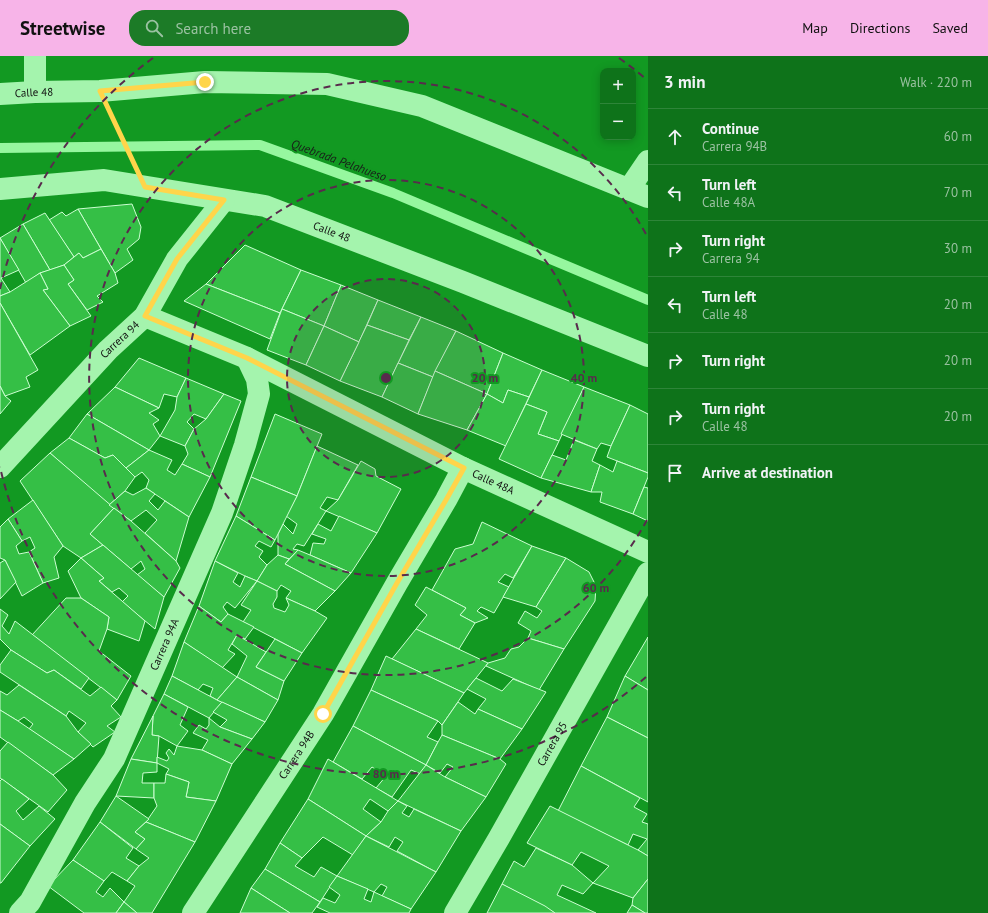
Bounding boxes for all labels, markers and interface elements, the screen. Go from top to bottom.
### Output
search box [129,10,409,46]
text: Streetwise [20,16,105,40]
icon: search [143,17,165,39]
text: Search here [175,19,251,38]
text: Map [802,19,828,37]
text: Directions [850,19,910,37]
text: Saved [932,19,968,37]
map controls [600,68,636,140]
button: + [600,68,636,104]
text: 3 min [664,71,705,93]
route end [196,73,214,91]
text: Walk · 220 m [900,74,972,91]
street label: Calle 48 [14,85,53,100]
button: − [600,104,636,140]
text: Continue [702,119,759,138]
icon: ahead [664,126,686,148]
text: 60 m [944,128,972,145]
water label: Quebrada Pelahueso [289,136,389,184]
text: Carrera 94B [702,138,767,155]
text: Turn left [702,175,756,194]
icon: left [664,182,686,204]
text: 70 m [944,184,972,201]
text: Calle 48A [702,194,755,211]
street label: Calle 48 [311,218,352,245]
text: Turn right [702,231,765,250]
icon: right [664,238,686,260]
text: 30 m [944,240,972,257]
text: Carrera 94 [702,250,760,267]
text: Turn left [702,287,756,306]
icon: left [664,294,686,316]
text: 20 m [944,296,972,313]
text: Calle 48 [702,306,748,323]
street label: Carrera 94 [97,318,142,361]
icon: right [664,350,686,372]
text: Turn right [702,351,765,370]
text: 20 m [944,352,972,369]
text: 20 m [472,370,498,385]
text: 40 m [571,370,597,385]
centre of rings [379,371,393,385]
text: Turn right [702,399,765,418]
icon: right [664,406,686,428]
text: 20 m [944,408,972,425]
text: Calle 48 [702,418,748,435]
icon: arrive [664,462,686,484]
text: Arrive at destination [702,463,833,482]
street label: Calle 48A [470,466,517,498]
text: 60 m [583,580,609,595]
street label: Carrera 94A [147,616,182,672]
route start [314,705,332,723]
street label: Carrera 95 [534,719,570,769]
street label: Carrera 94B [275,728,317,782]
text: 80 m [373,766,399,781]

